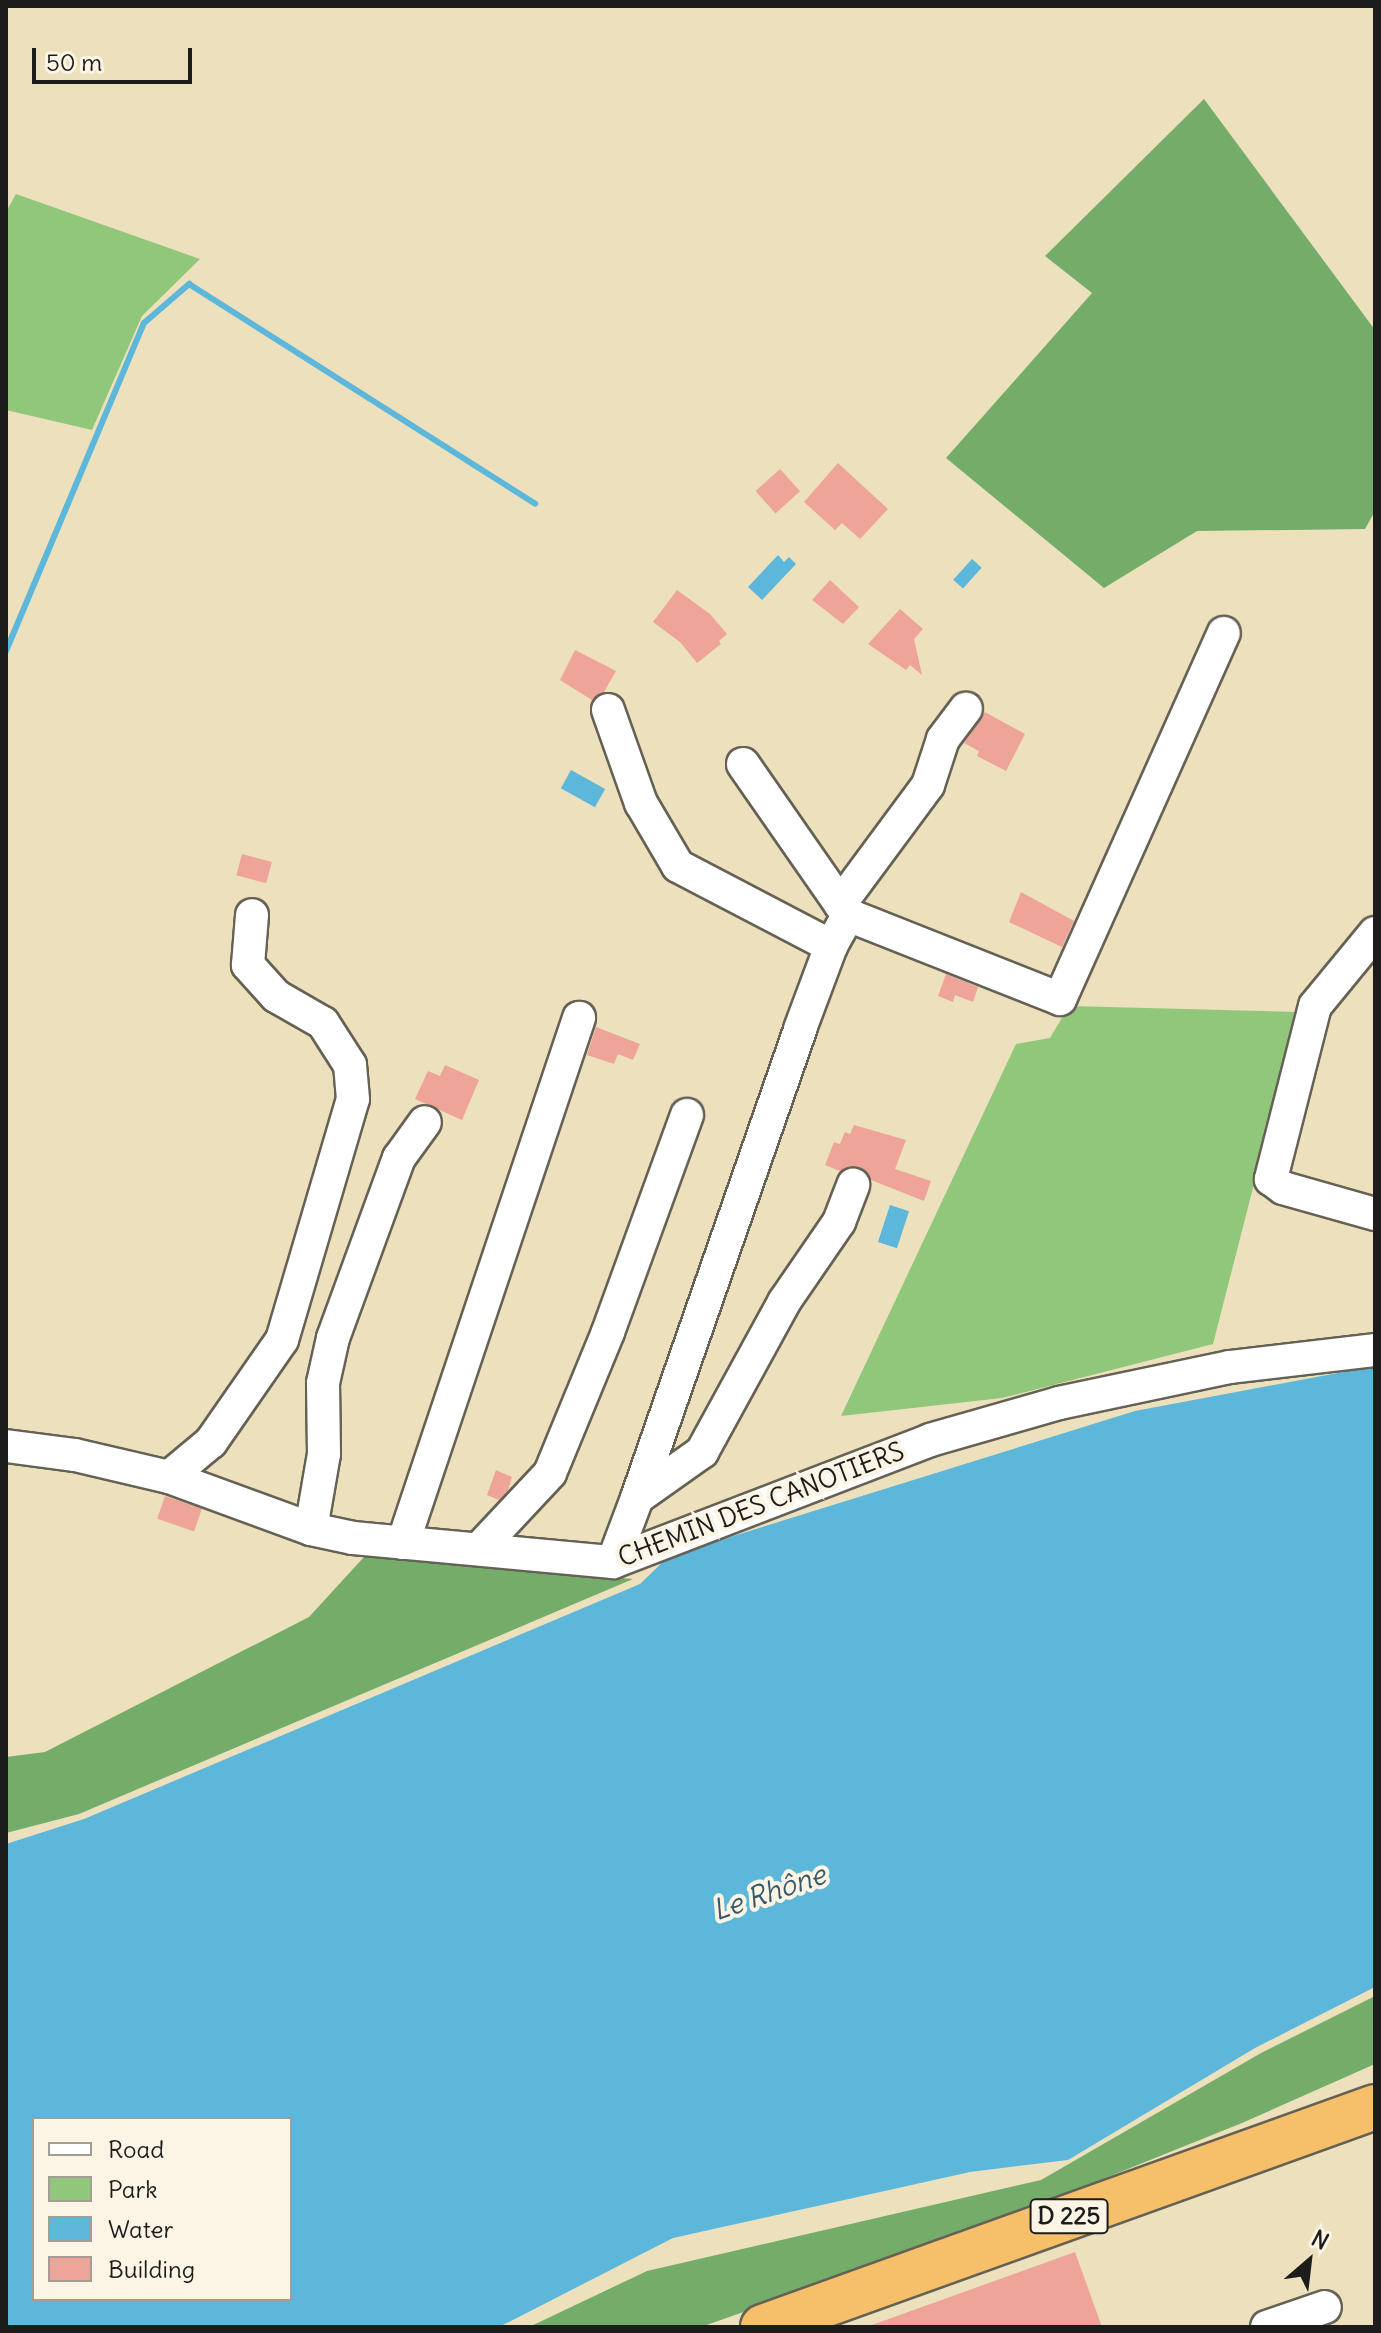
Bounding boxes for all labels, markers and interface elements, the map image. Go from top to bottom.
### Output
scale bar [36,32,196,82]
text: 50 m [46,47,102,77]
street label: CHEMIN DES CANOTIERS [614,1435,908,1573]
water label: Le Rhône [708,1857,830,1927]
legend [32,2117,292,2301]
text: Road [108,2134,164,2164]
text: Park [108,2174,158,2204]
road number: D 225 [1029,2196,1109,2236]
text: Water [108,2214,173,2244]
north arrow [1269,2221,1349,2301]
text: N [1307,2224,1334,2256]
text: Building [108,2254,195,2284]

